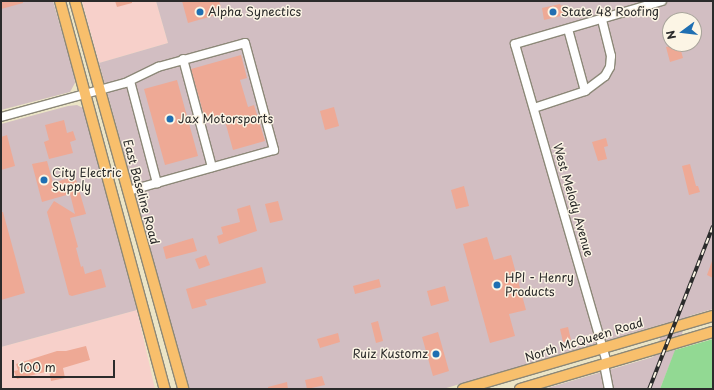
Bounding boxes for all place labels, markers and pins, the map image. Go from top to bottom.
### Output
place label: Alpha Synectics [208,5,301,19]
place label: State 48 Roofing [561,5,659,19]
marker: Alpha Synectics [195,7,205,17]
marker: State 48 Roofing [548,7,558,17]
place label: Jax Motorsports [178,112,273,126]
marker: Jax Motorsports [165,114,175,124]
place label: City Electric Supply [52,166,122,194]
marker: City Electric Supply [39,175,49,185]
place label: HPI - Henry Products [505,271,574,299]
marker: HPI - Henry Products [492,280,502,290]
place label: Ruiz Kustomz [353,347,428,361]
marker: Ruiz Kustomz [431,349,441,359]

